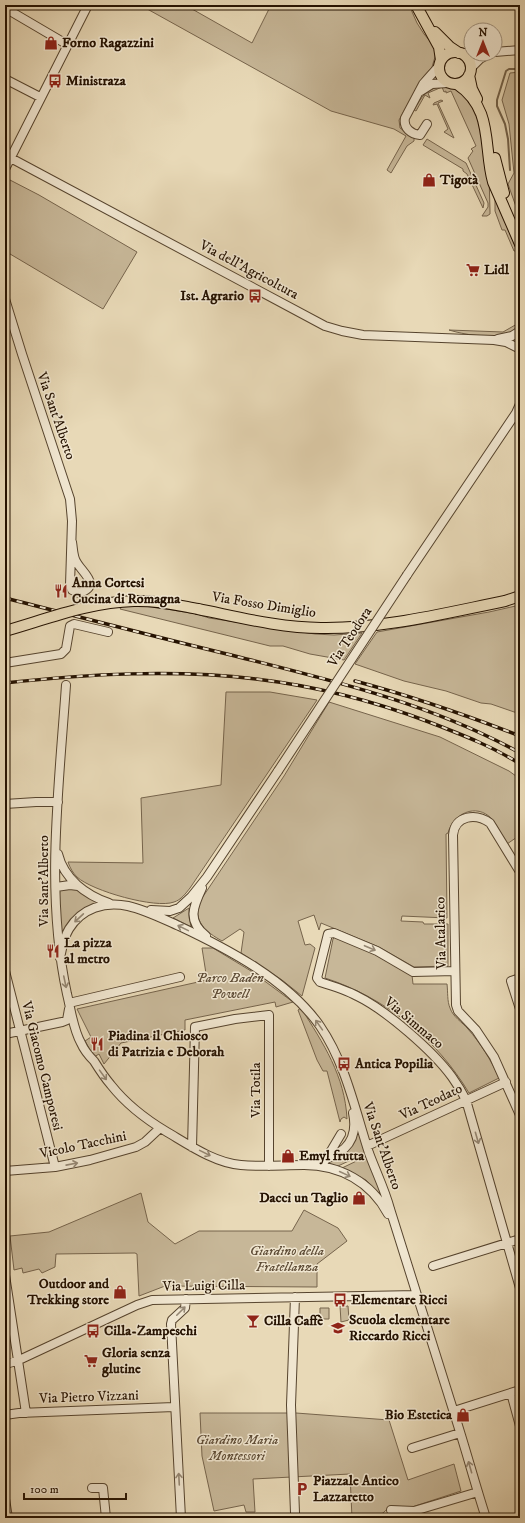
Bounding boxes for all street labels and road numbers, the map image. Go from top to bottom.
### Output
street label: Via dell'Agricoltura [196,236,302,304]
street label: Via Sant'Alberto [32,369,79,462]
street label: Via Fosso Dimiglio [210,588,317,622]
street label: Via Teodora [323,604,376,671]
street label: Via Sant'Alberto [35,835,53,928]
street label: Via Atalarico [431,896,451,970]
street label: Via Simmaco [380,992,448,1053]
street label: Via Giacomo Camporesi [17,999,67,1133]
street label: Via Totila [247,1062,265,1119]
street label: Via Teodato [396,1080,465,1125]
street label: Via Sant'Alberto [358,1099,405,1192]
street label: Vicolo Tacchini [37,1127,128,1163]
street label: Via Luigi Cilla [162,1276,245,1296]
street label: Via Pietro Vizzani [38,1386,140,1408]

